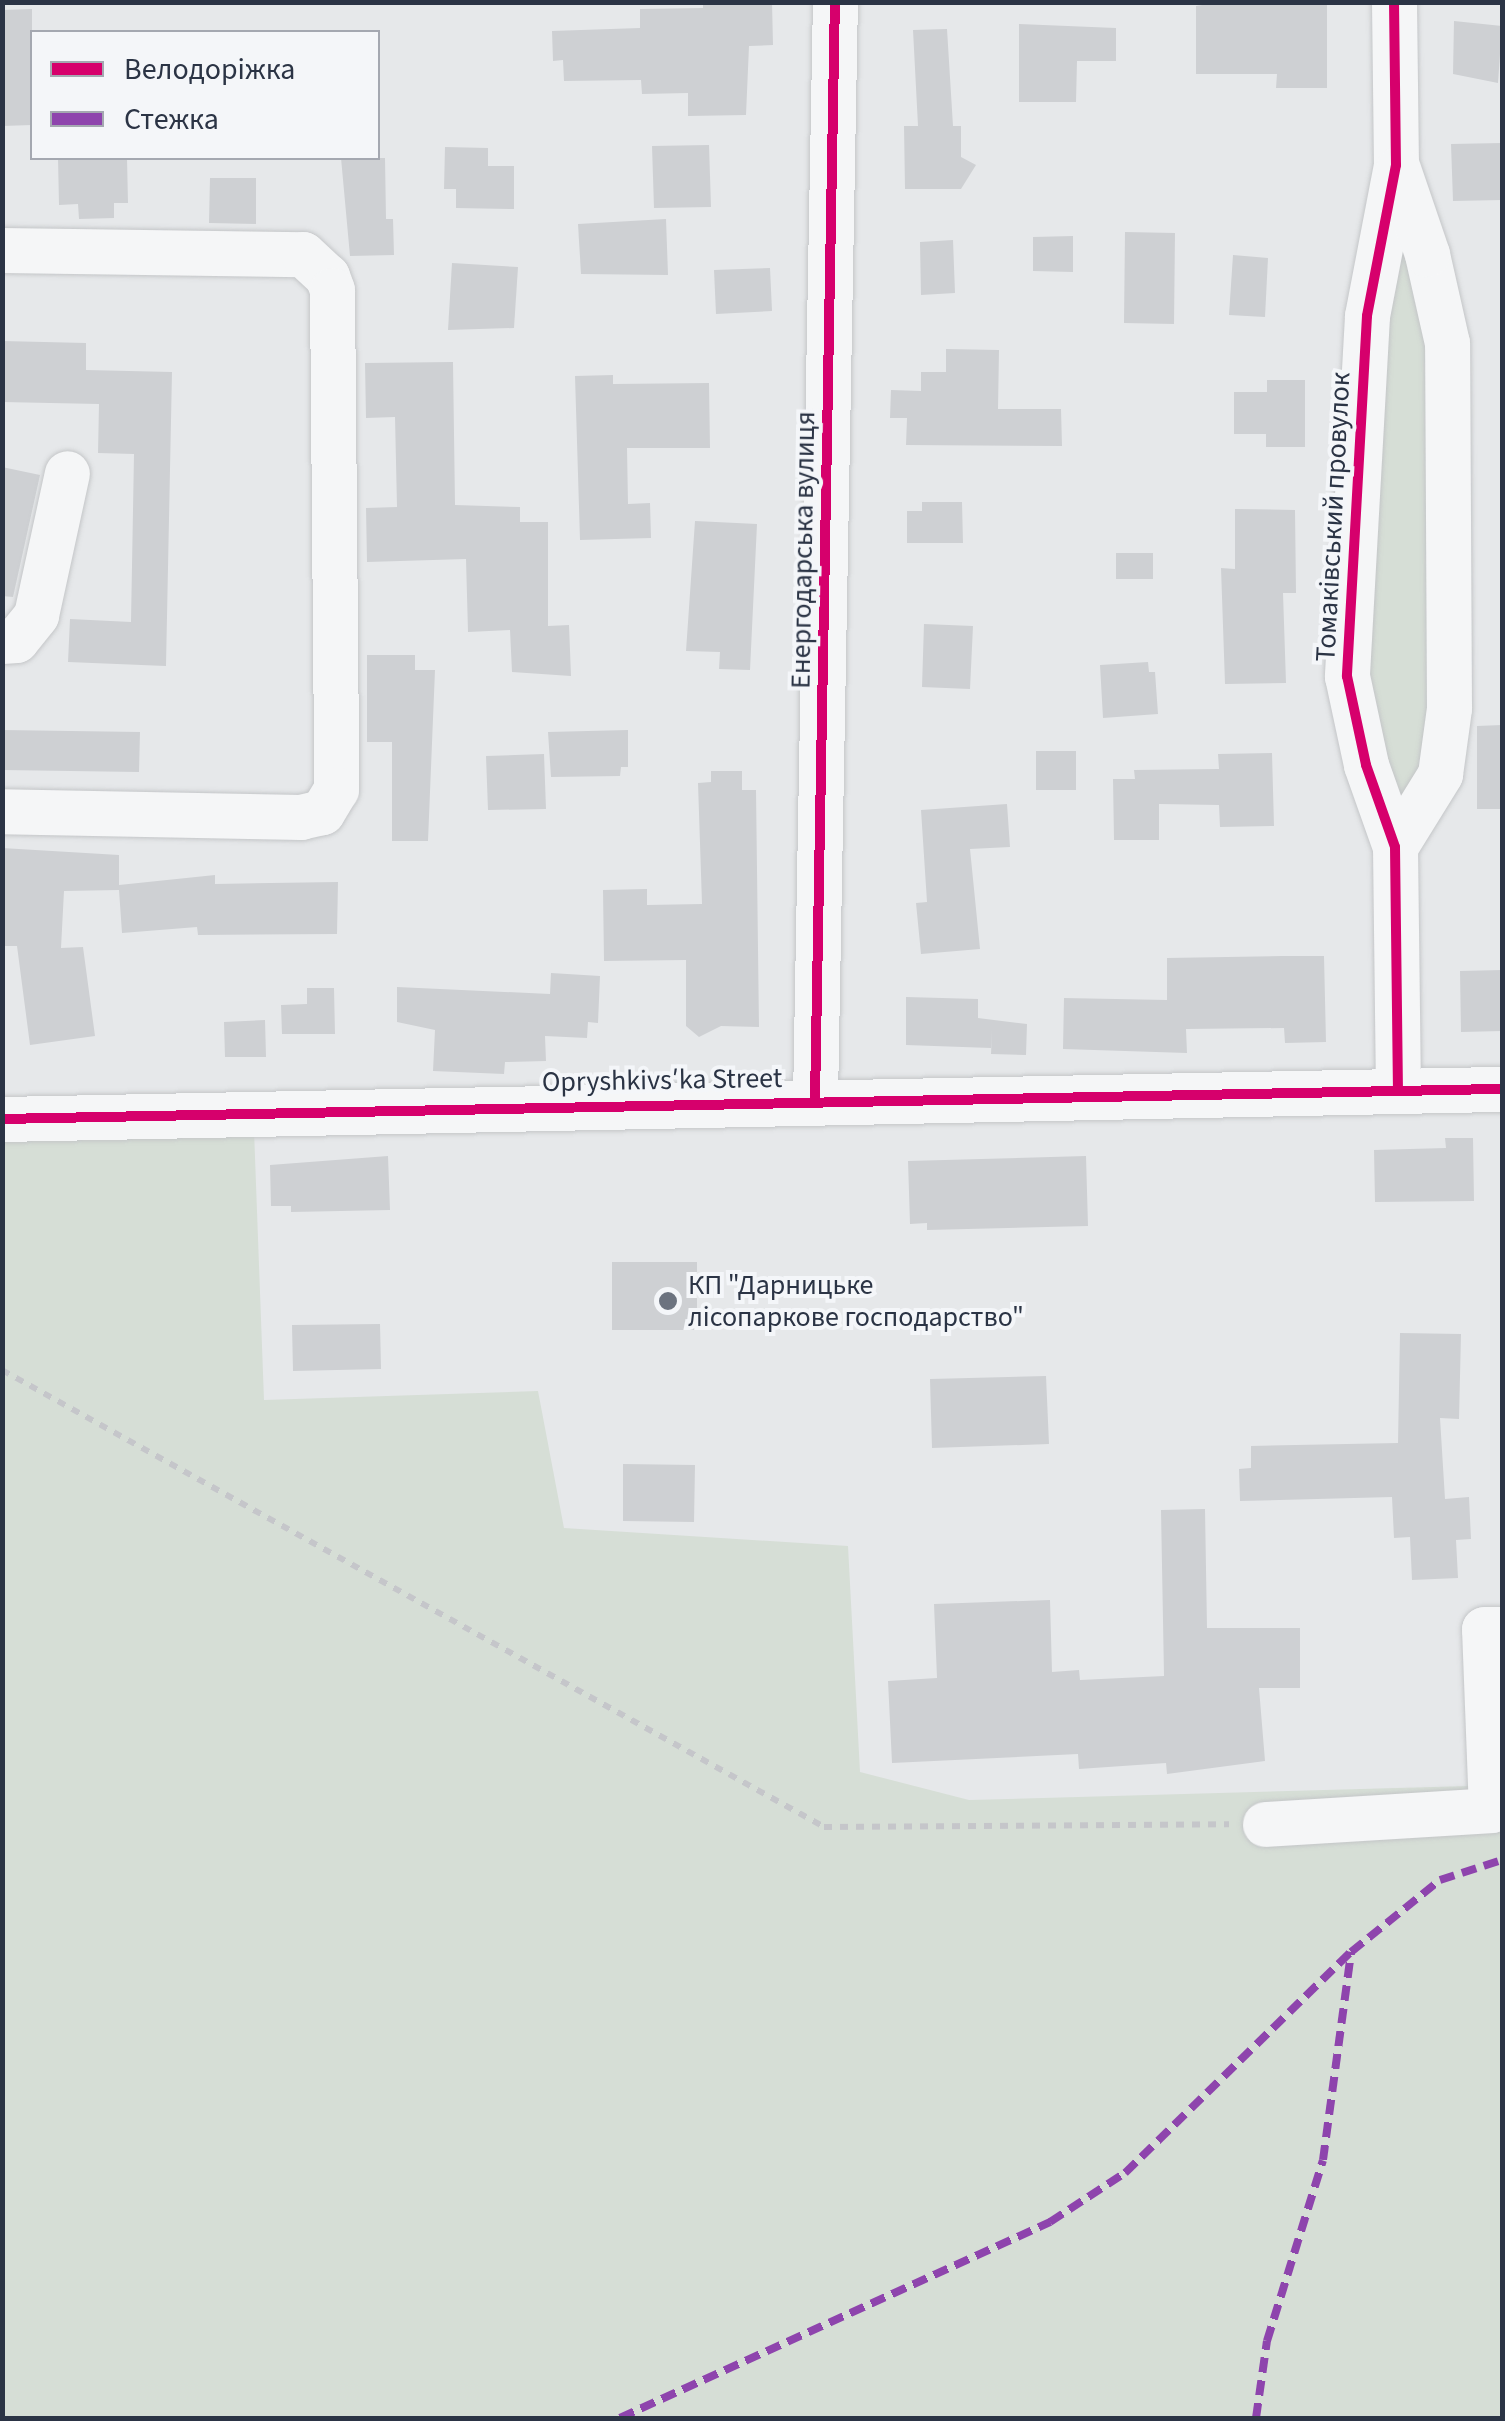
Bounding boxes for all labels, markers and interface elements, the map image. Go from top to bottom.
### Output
legend [30,30,380,160]
text: Велодоріжка [124,48,295,91]
text: Стежка [124,98,219,141]
street label: Томаківський провулок [1309,371,1357,663]
street label: Енергодарська вулиця [784,411,822,689]
street label: Opryshkivsʹka Street [541,1061,783,1099]
place label: КП "Дарницьке лісопаркове господарство" [688,1268,1024,1334]
marker: КП "Дарницьке лісопаркове господарство" [657,1290,679,1312]

